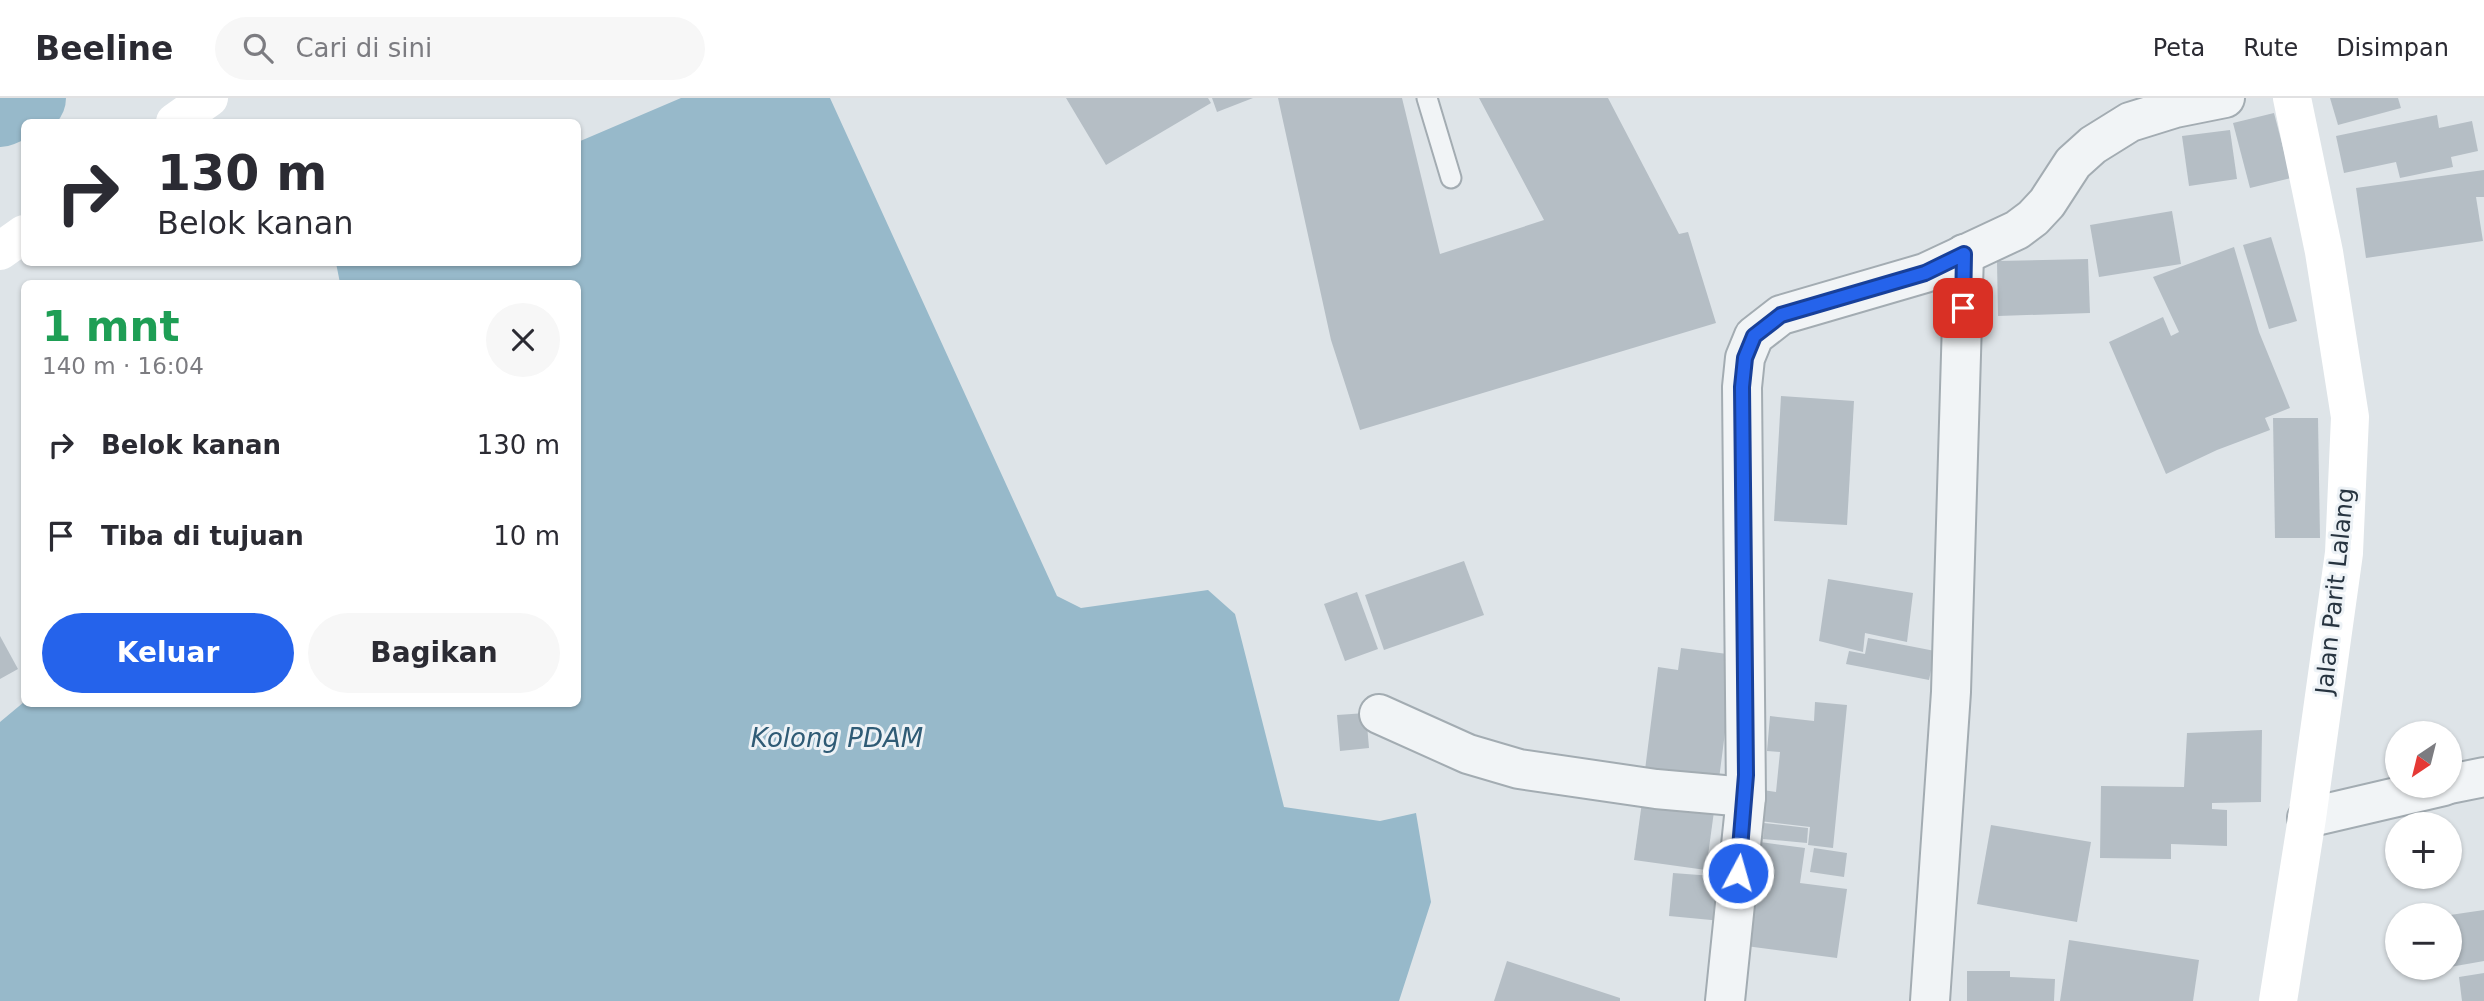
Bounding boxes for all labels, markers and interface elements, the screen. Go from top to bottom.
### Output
search box [215,17,705,80]
text: Beeline [35,29,173,68]
icon: search [239,29,277,67]
text: Cari di sini [295,33,432,63]
text: Peta [2153,34,2205,62]
text: Rute [2243,34,2298,62]
text: Disimpan [2336,34,2449,62]
text: 130 m [157,145,327,202]
icon: right [42,147,133,238]
text: Belok kanan [157,204,354,242]
pin [1933,278,1993,338]
icon: arrive [1944,289,1982,327]
text: 1 mnt [42,302,180,351]
button: close [486,303,560,377]
text: 140 m · 16:04 [42,353,204,379]
icon: right [42,426,80,464]
text: Belok kanan [101,430,281,460]
text: 130 m [477,430,560,460]
street label: Jalan Parit Lalang [2310,486,2360,698]
icon: arrive [42,517,80,555]
text: Tiba di tujuan [101,521,304,551]
text: 10 m [493,521,560,551]
button: Keluar [42,613,294,693]
button: Bagikan [308,613,560,693]
north arrow [2385,721,2462,798]
map controls [2385,721,2462,980]
water label: Kolong PDAM [751,723,923,753]
button: + [2385,812,2462,889]
position arrow [1701,836,1775,910]
button: − [2385,903,2462,980]

